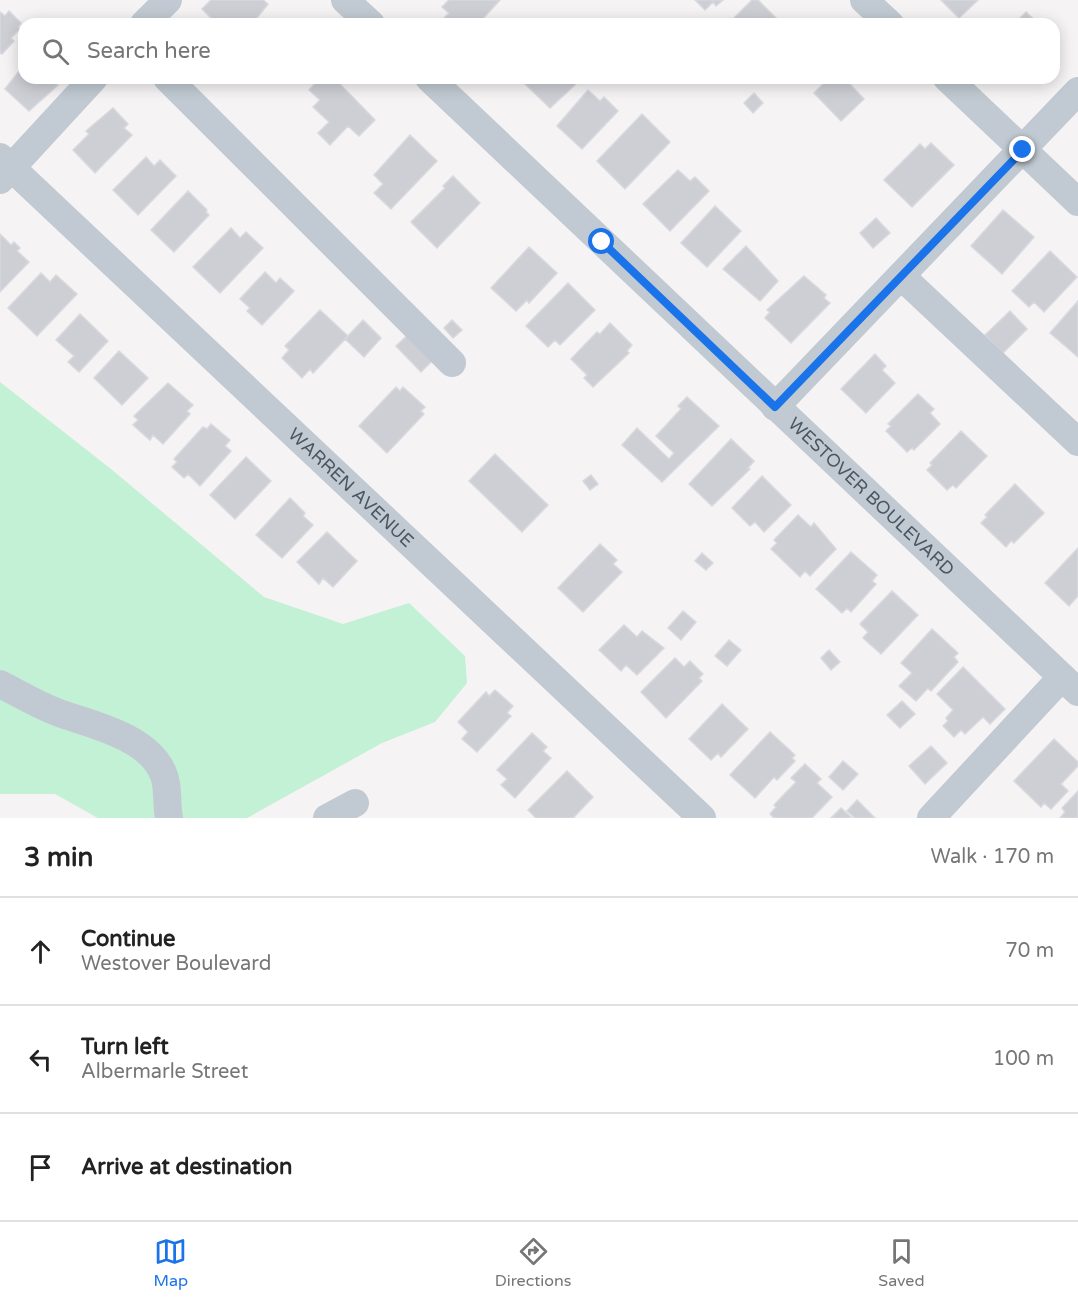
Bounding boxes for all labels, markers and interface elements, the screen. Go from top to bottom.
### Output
search box [18,18,1060,84]
icon: search [39,35,72,68]
text: Search here [87,38,211,64]
route end [1009,136,1035,162]
route start [588,228,614,254]
street label: WESTOVER BOULEVARD [784,413,959,580]
street label: WARREN AVENUE [284,423,418,552]
text: 3 min [24,842,93,873]
text: Walk · 170 m [931,845,1054,869]
text: Continue [81,926,176,952]
icon: ahead [24,935,57,968]
text: 70 m [1005,939,1054,963]
text: Westover Boulevard [81,952,271,976]
text: Turn left [81,1034,169,1060]
icon: left [24,1043,57,1076]
text: 100 m [993,1047,1054,1071]
text: Albermarle Street [81,1060,248,1084]
icon: arrive [24,1151,57,1184]
text: Arrive at destination [81,1154,292,1180]
tab: Map [153,1235,188,1291]
tab: Directions [495,1235,571,1291]
tab: Saved [878,1235,925,1291]

